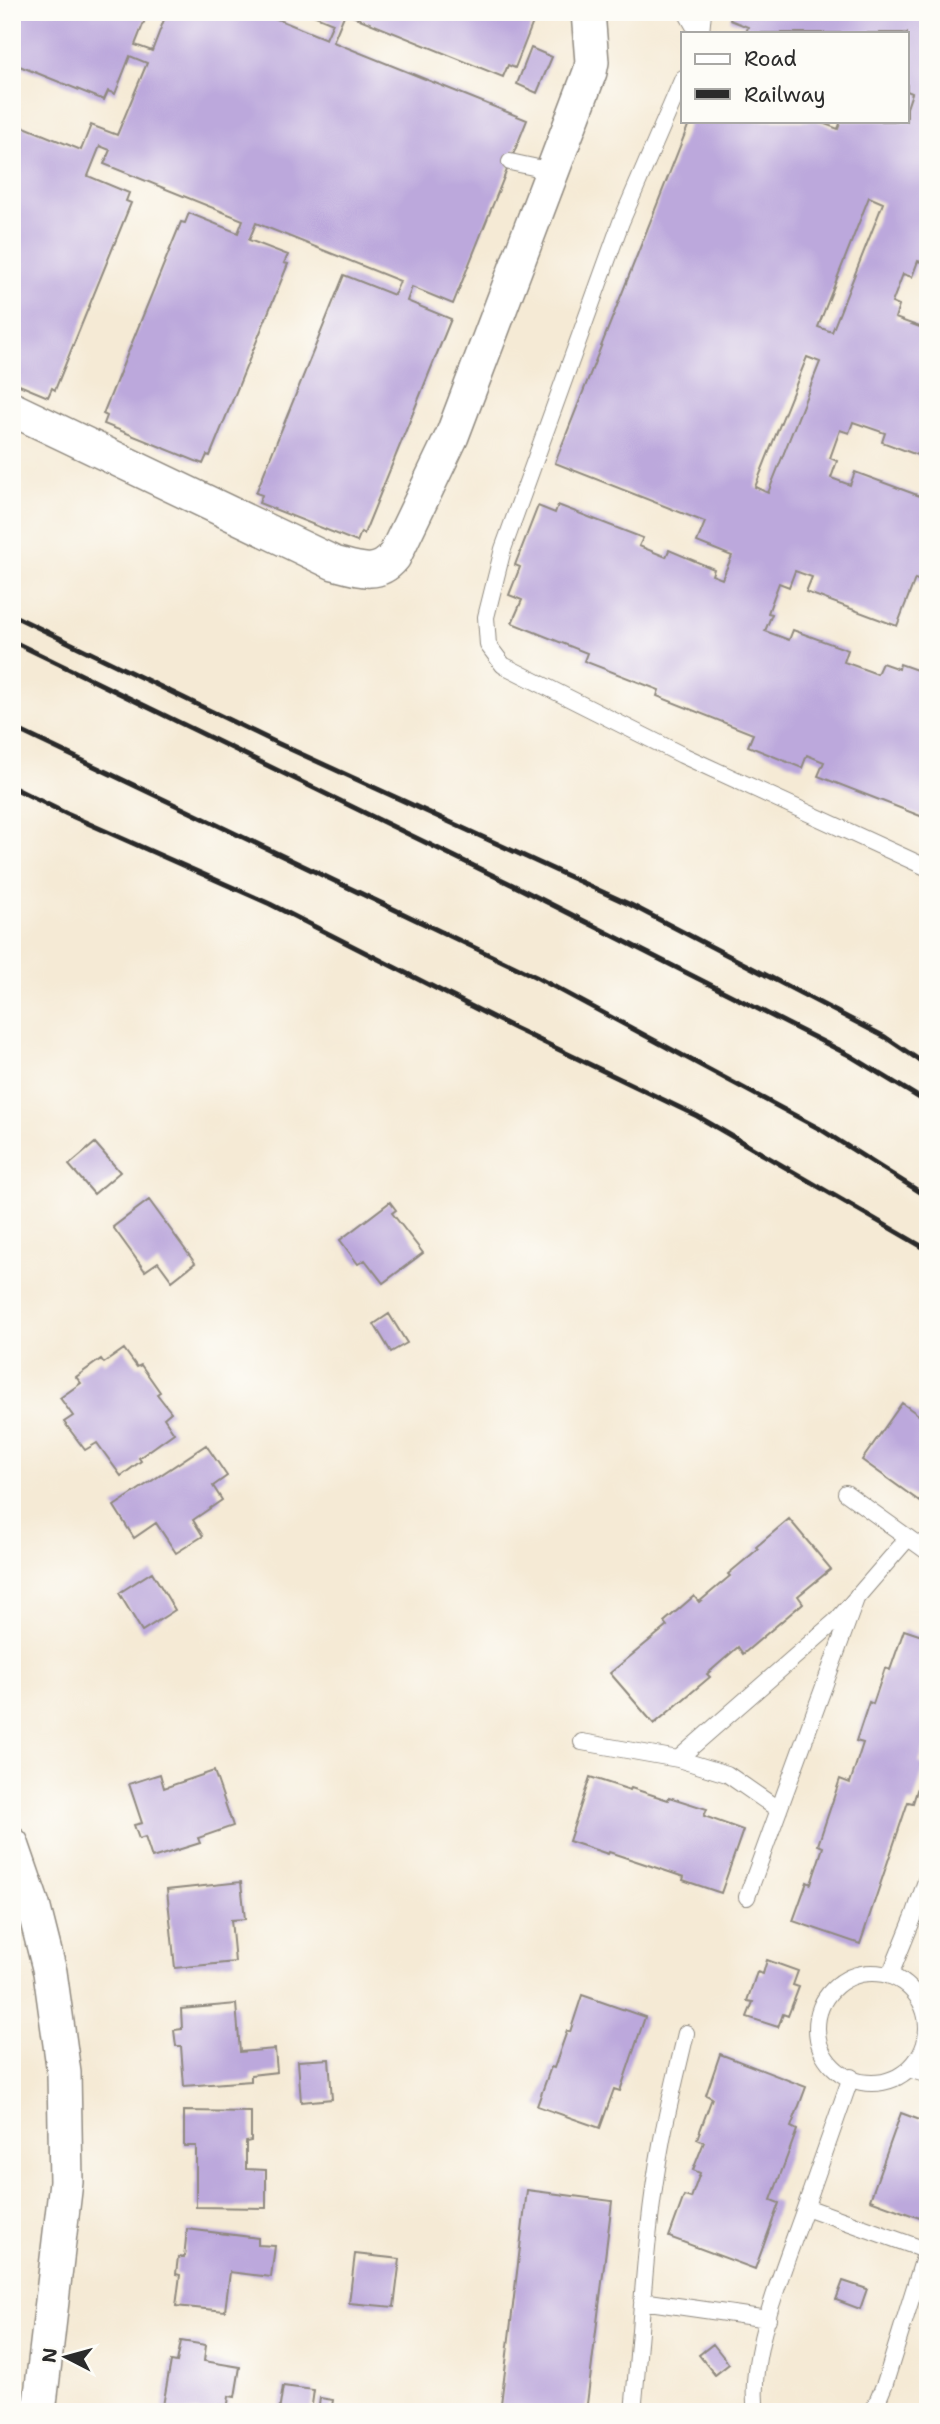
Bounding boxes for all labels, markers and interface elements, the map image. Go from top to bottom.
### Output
legend [681,32,908,122]
text: Road [744,45,797,73]
text: Railway [744,81,826,109]
north arrow [32,2322,102,2392]
text: N [36,2346,63,2364]

